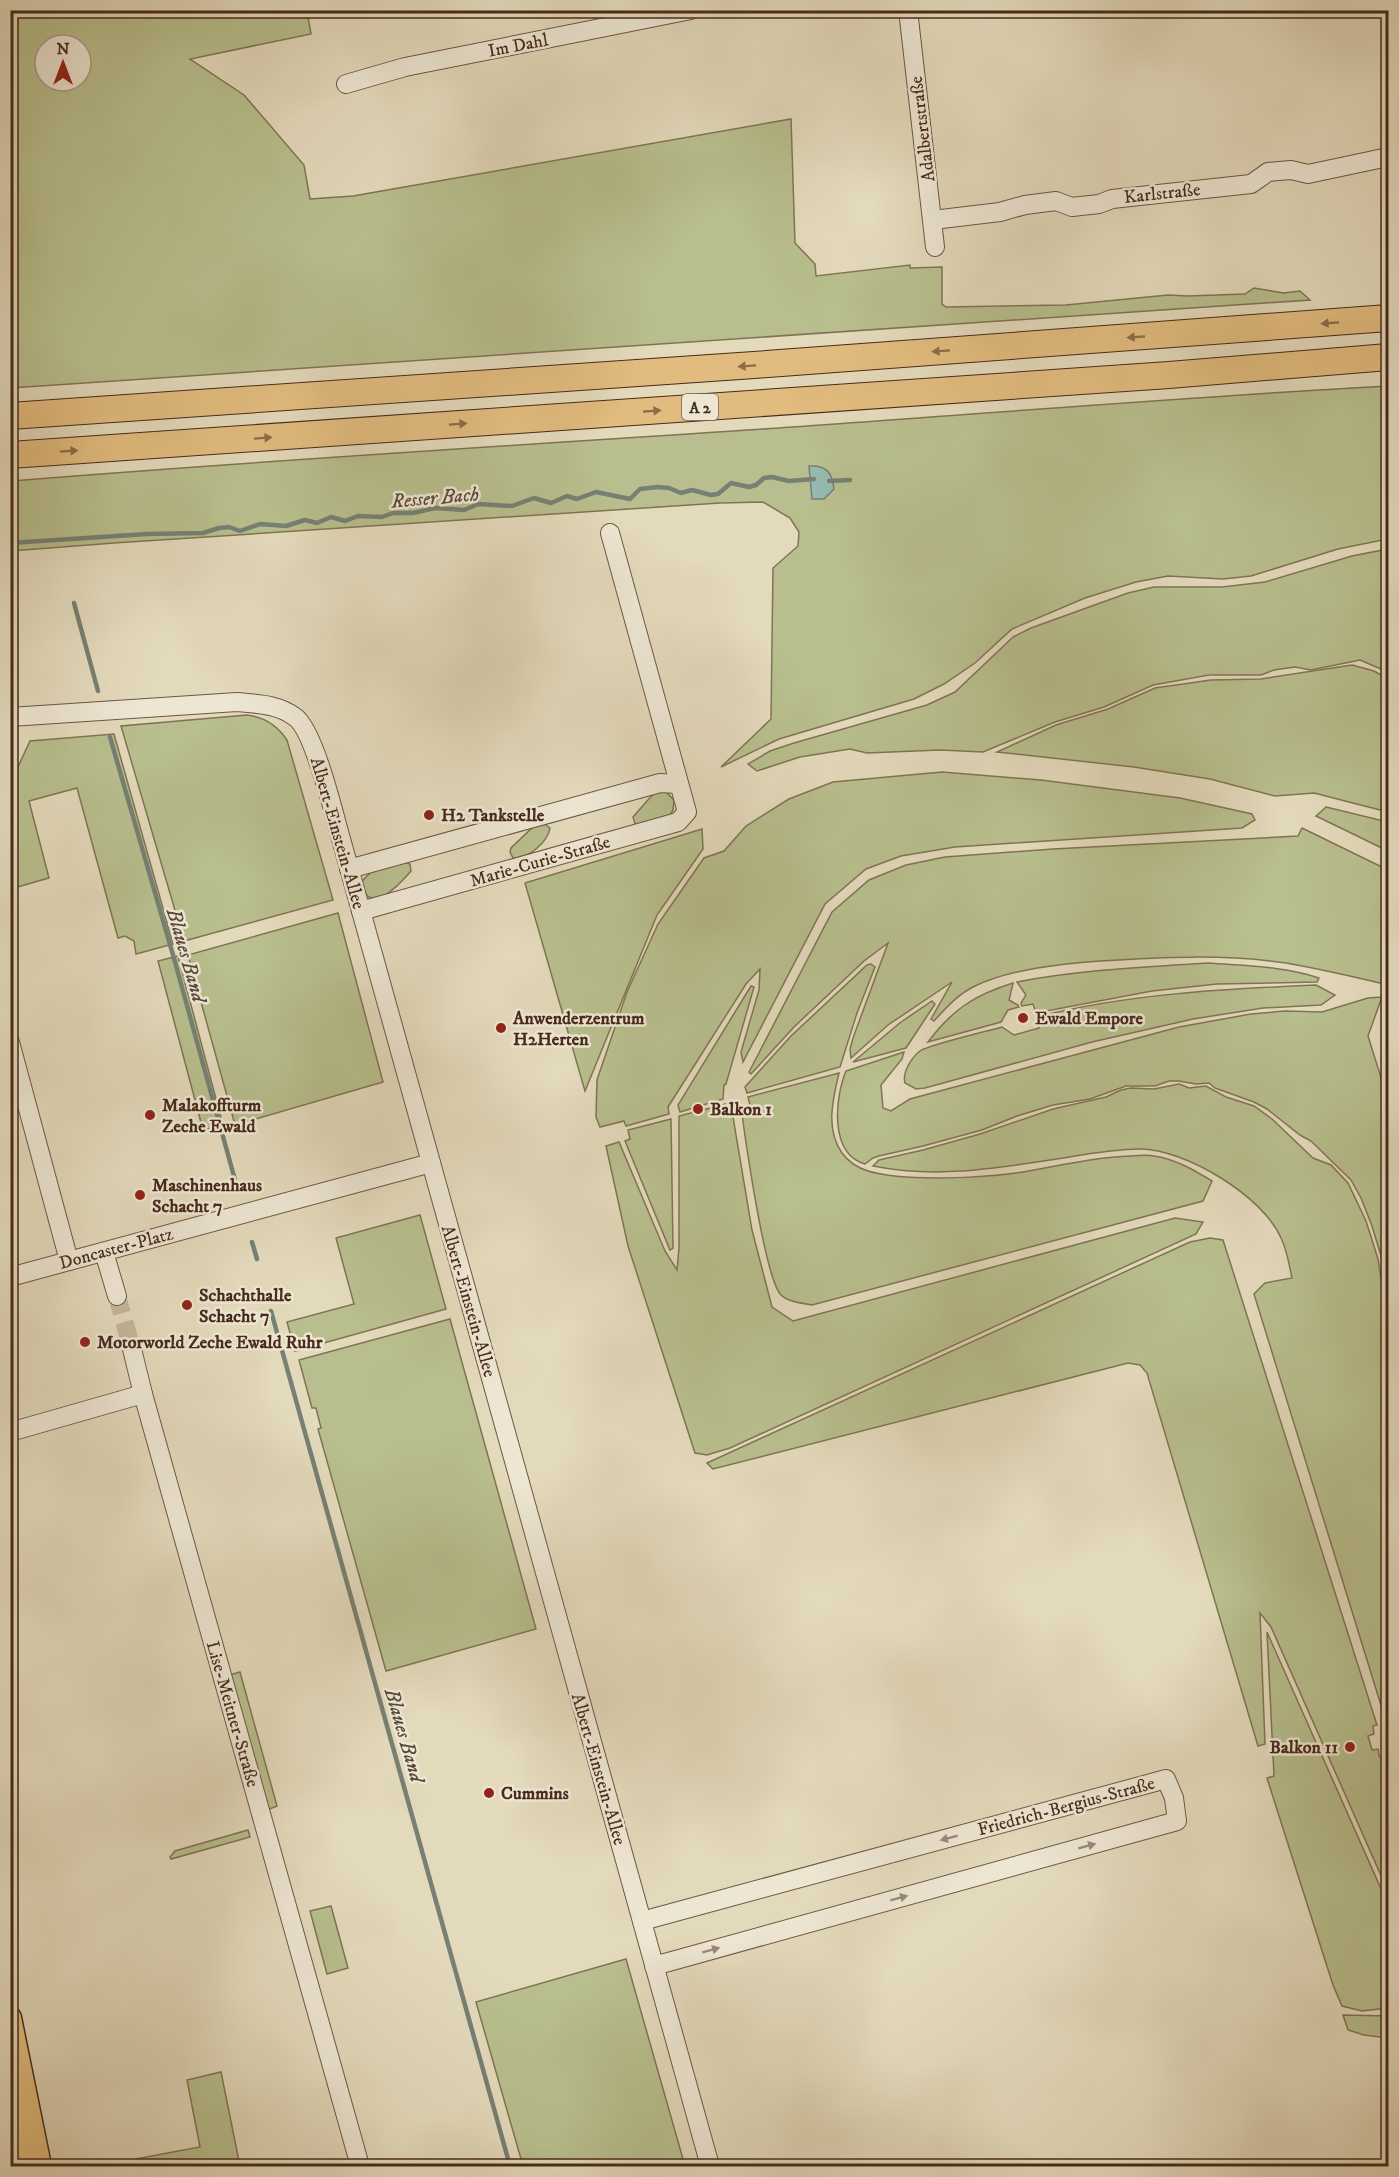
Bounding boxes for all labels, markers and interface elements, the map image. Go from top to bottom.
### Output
street label: Im Dahl [486,29,551,63]
north arrow [33,33,93,93]
text: N [56,39,70,59]
street label: Adalbertstraße [906,75,940,183]
street label: Karlstraße [1123,179,1201,209]
one-way arrow [1321,318,1340,328]
one-way arrow [1126,333,1145,342]
one-way arrow [932,347,951,356]
one-way arrow [737,361,756,370]
road number: A 2 [682,394,718,420]
one-way arrow [643,406,662,415]
one-way arrow [448,420,467,429]
one-way arrow [254,433,273,443]
one-way arrow [59,446,78,456]
water label: Resser Bach [389,482,480,515]
street label: Albert-Einstein-Allee [305,755,369,912]
place label: H2 Tankstelle [441,805,545,827]
marker: H2 Tankstelle [422,808,436,822]
street label: Marie-Curie-Straße [468,831,613,892]
water label: Blaues Band [160,905,212,1008]
place label: Anwenderzentrum H2Herten [512,1008,645,1051]
place label: Ewald Empore [1035,1008,1144,1030]
marker: Ewald Empore [1016,1011,1030,1025]
marker: Anwenderzentrum H2Herten [494,1021,508,1035]
place label: Malakoffturm Zeche Ewald [162,1095,262,1138]
place label: Balkon 1 [710,1099,772,1121]
marker: Balkon 1 [691,1102,705,1116]
marker: Malakoffturm Zeche Ewald [143,1108,157,1122]
place label: Maschinenhaus Schacht 7 [152,1175,262,1218]
marker: Maschinenhaus Schacht 7 [133,1188,147,1202]
street label: Doncaster-Platz [57,1223,176,1275]
street label: Albert-Einstein-Allee [436,1223,500,1380]
place label: Schachthalle Schacht 7 [199,1285,292,1328]
marker: Schachthalle Schacht 7 [180,1298,194,1312]
place label: Motorworld Zeche Ewald Ruhr [97,1332,323,1354]
marker: Motorworld Zeche Ewald Ruhr [78,1335,92,1349]
street label: Lise-Meitner-Straße [201,1639,263,1790]
water label: Blaues Band [378,1685,430,1788]
street label: Albert-Einstein-Allee [566,1691,630,1848]
place label: Balkon 11 [1270,1737,1338,1759]
marker: Balkon 11 [1343,1740,1357,1754]
street label: Friedrich-Bergius-Straße [975,1773,1157,1841]
place label: Cummins [501,1783,569,1805]
marker: Cummins [482,1786,496,1800]
one-way arrow [940,1834,958,1843]
one-way arrow [1078,1841,1096,1850]
one-way arrow [890,1893,908,1903]
one-way arrow [702,1945,720,1955]

